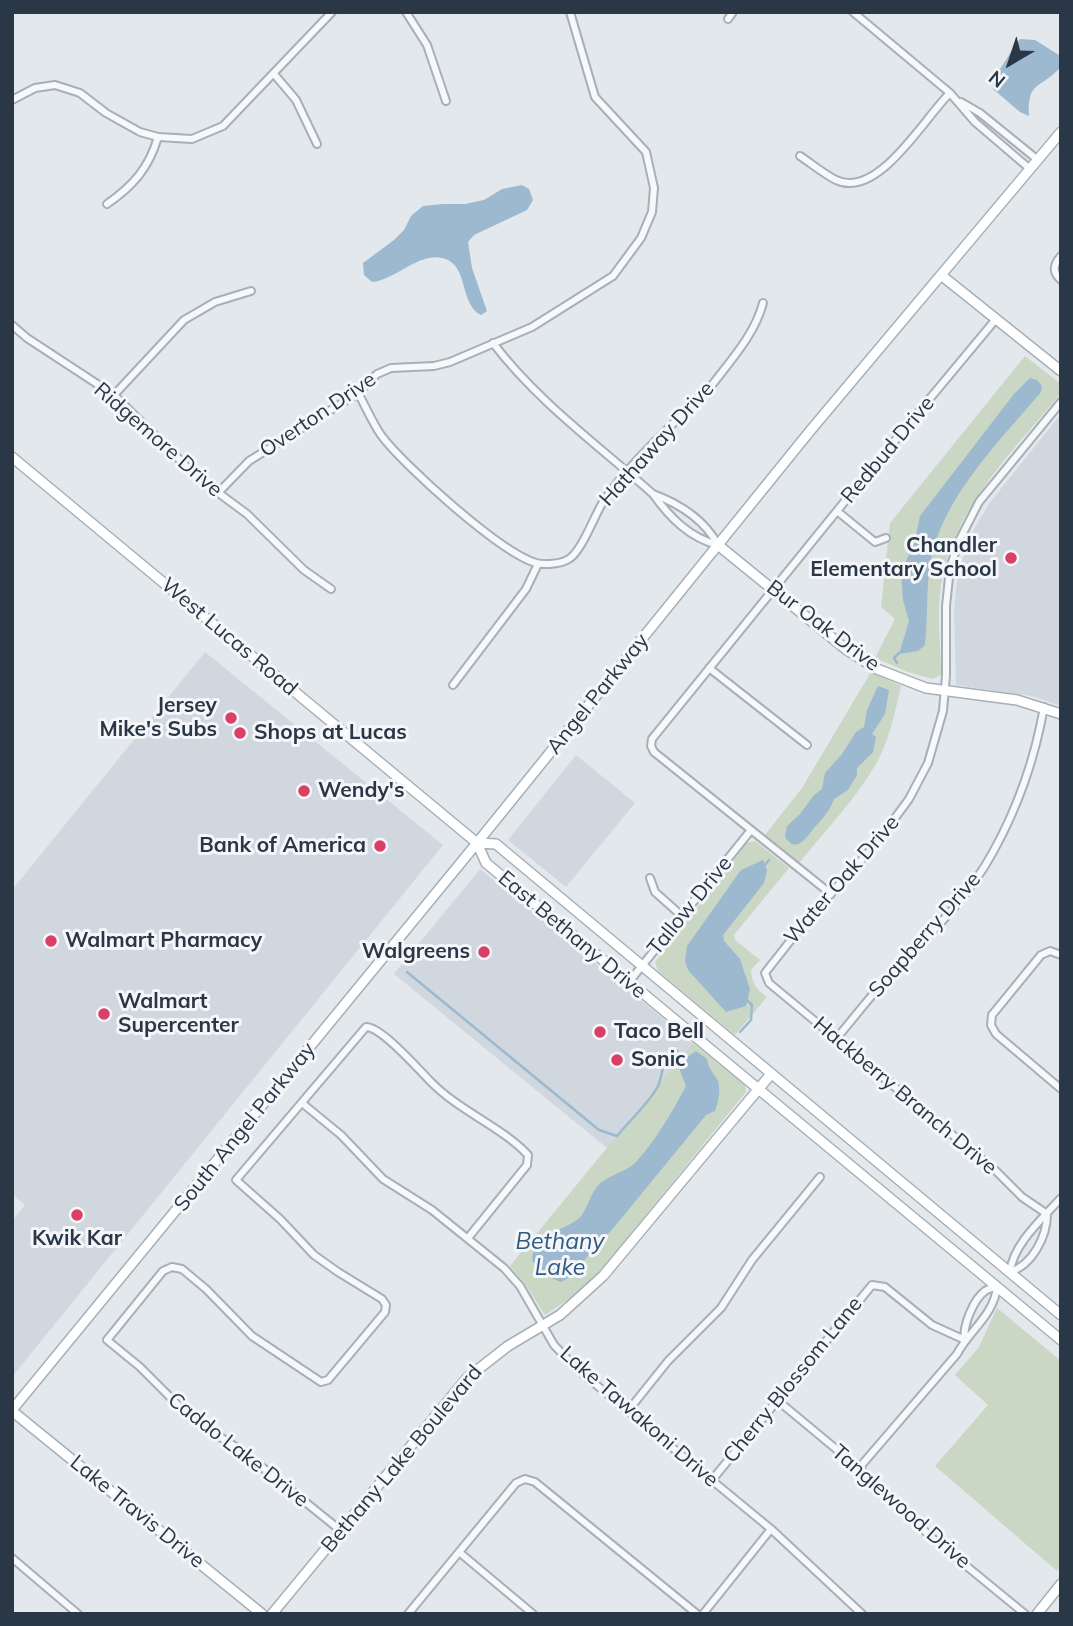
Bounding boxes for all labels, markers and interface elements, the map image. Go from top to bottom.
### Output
north arrow [975,28,1045,98]
text: N [984,65,1010,93]
street label: Overton Drive [255,367,381,463]
street label: Ridgemore Drive [89,377,227,503]
street label: Hathaway Drive [595,377,719,511]
street label: Redbud Drive [836,391,940,509]
place label: Chandler Elementary School [810,533,997,583]
marker: Chandler Elementary School [1003,550,1019,566]
street label: West Lucas Road [156,573,302,701]
street label: Bur Oak Drive [761,575,885,677]
street label: Angel Parkway [542,629,654,759]
place label: Jersey Mike's Subs [99,693,217,743]
marker: Jersey Mike's Subs [223,710,239,726]
place label: Shops at Lucas [254,720,407,746]
marker: Shops at Lucas [232,725,248,741]
place label: Wendy's [318,778,404,804]
marker: Wendy's [296,783,312,799]
street label: Water Oak Drive [779,810,905,950]
place label: Bank of America [199,833,366,859]
marker: Bank of America [372,838,388,854]
street label: Tallow Drive [642,851,738,961]
street label: East Bethany Drive [493,866,651,1004]
street label: Soapberry Drive [864,867,986,1003]
place label: Walmart Pharmacy [65,928,262,954]
marker: Walmart Pharmacy [43,933,59,949]
place label: Walgreens [362,939,470,965]
marker: Walgreens [476,944,492,960]
place label: Walmart Supercenter [118,989,239,1039]
marker: Walmart Supercenter [96,1006,112,1022]
street label: Hackberry Branch Drive [808,1012,1002,1180]
place label: Taco Bell [614,1019,704,1045]
marker: Taco Bell [592,1024,608,1040]
street label: South Angel Parkway [169,1037,321,1217]
place label: Sonic [631,1047,686,1073]
marker: Sonic [609,1052,625,1068]
marker: Kwik Kar [69,1207,85,1223]
place label: Kwik Kar [32,1226,122,1252]
water label: Bethany Lake [515,1228,605,1282]
street label: Cherry Blossom Lane [718,1292,868,1468]
street label: Lake Tawakoni Drive [555,1341,723,1493]
street label: Bethany Lake Boulevard [316,1360,488,1558]
street label: Caddo Lake Drive [163,1387,313,1513]
street label: Tanglewood Drive [826,1440,976,1574]
street label: Lake Travis Drive [65,1450,209,1574]

